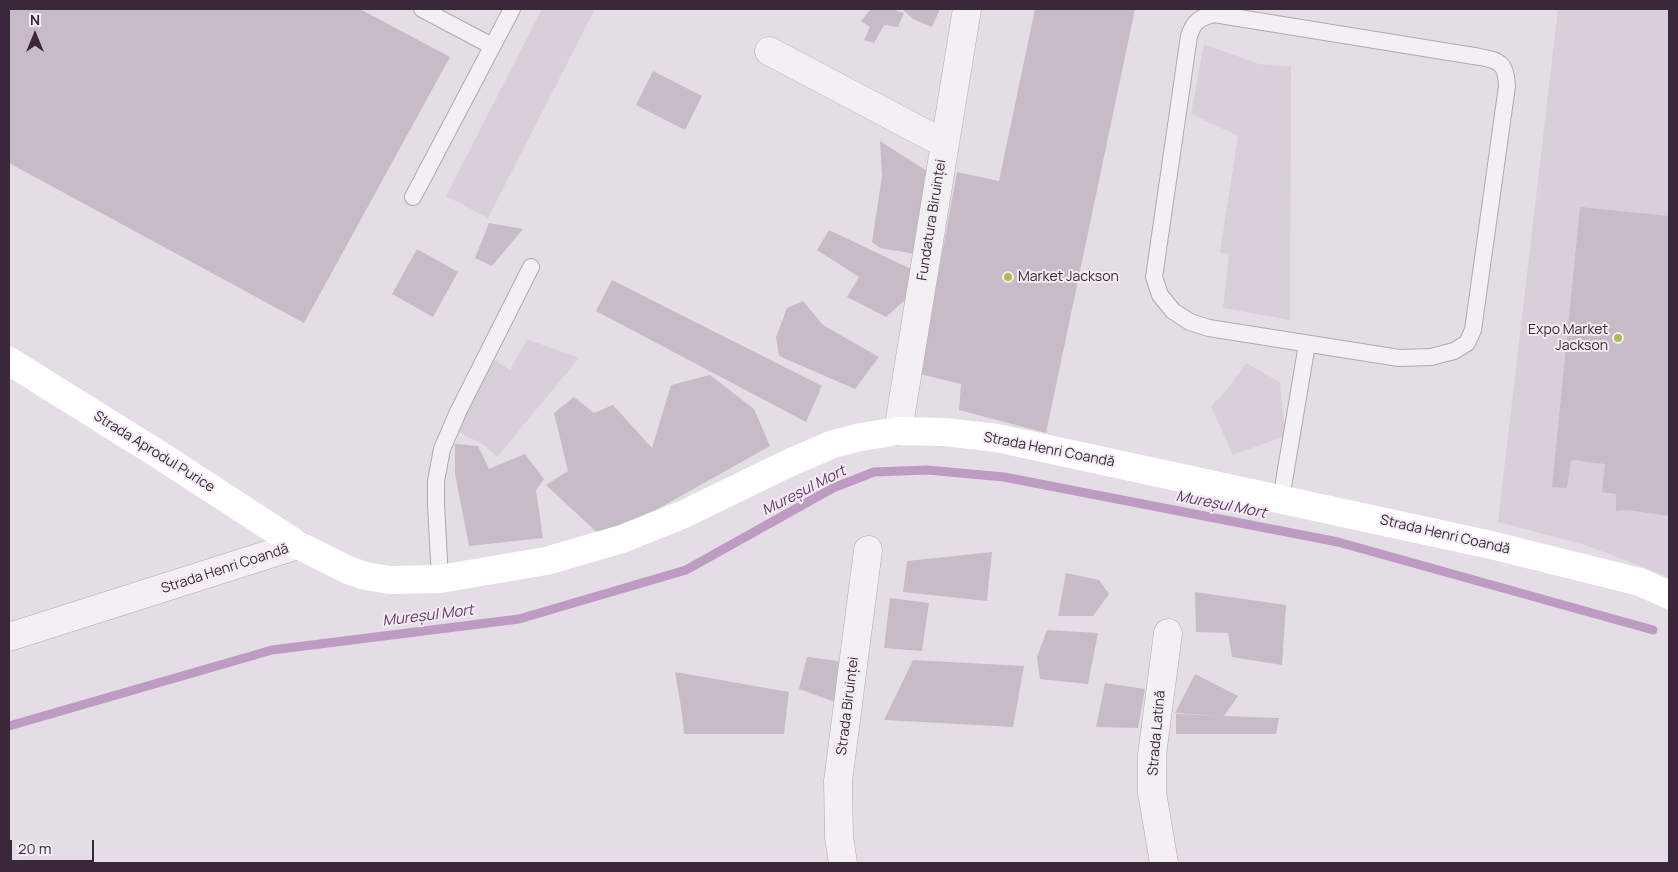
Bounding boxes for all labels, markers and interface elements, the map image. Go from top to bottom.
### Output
north arrow [10,10,60,60]
text: N [30,10,40,29]
street label: Fundatura Biruinței [914,158,950,282]
place label: Market Jackson [1018,269,1119,285]
marker: Market Jackson [1002,271,1014,283]
place label: Expo Market Jackson [1528,322,1608,354]
marker: Expo Market Jackson [1612,332,1624,344]
street label: Strada Aprodul Purice [90,408,218,496]
street label: Strada Henri Coandă [982,429,1116,471]
water label: Mureșul Mort [759,462,849,520]
water label: Mureșul Mort [1174,487,1268,523]
street label: Strada Henri Coandă [1378,512,1512,558]
street label: Strada Henri Coandă [159,540,291,598]
water label: Mureșul Mort [381,601,475,631]
street label: Strada Biruinței [834,656,862,756]
street label: Strada Latină [1145,690,1169,776]
scale bar [12,830,96,862]
text: 20 m [18,838,51,859]

